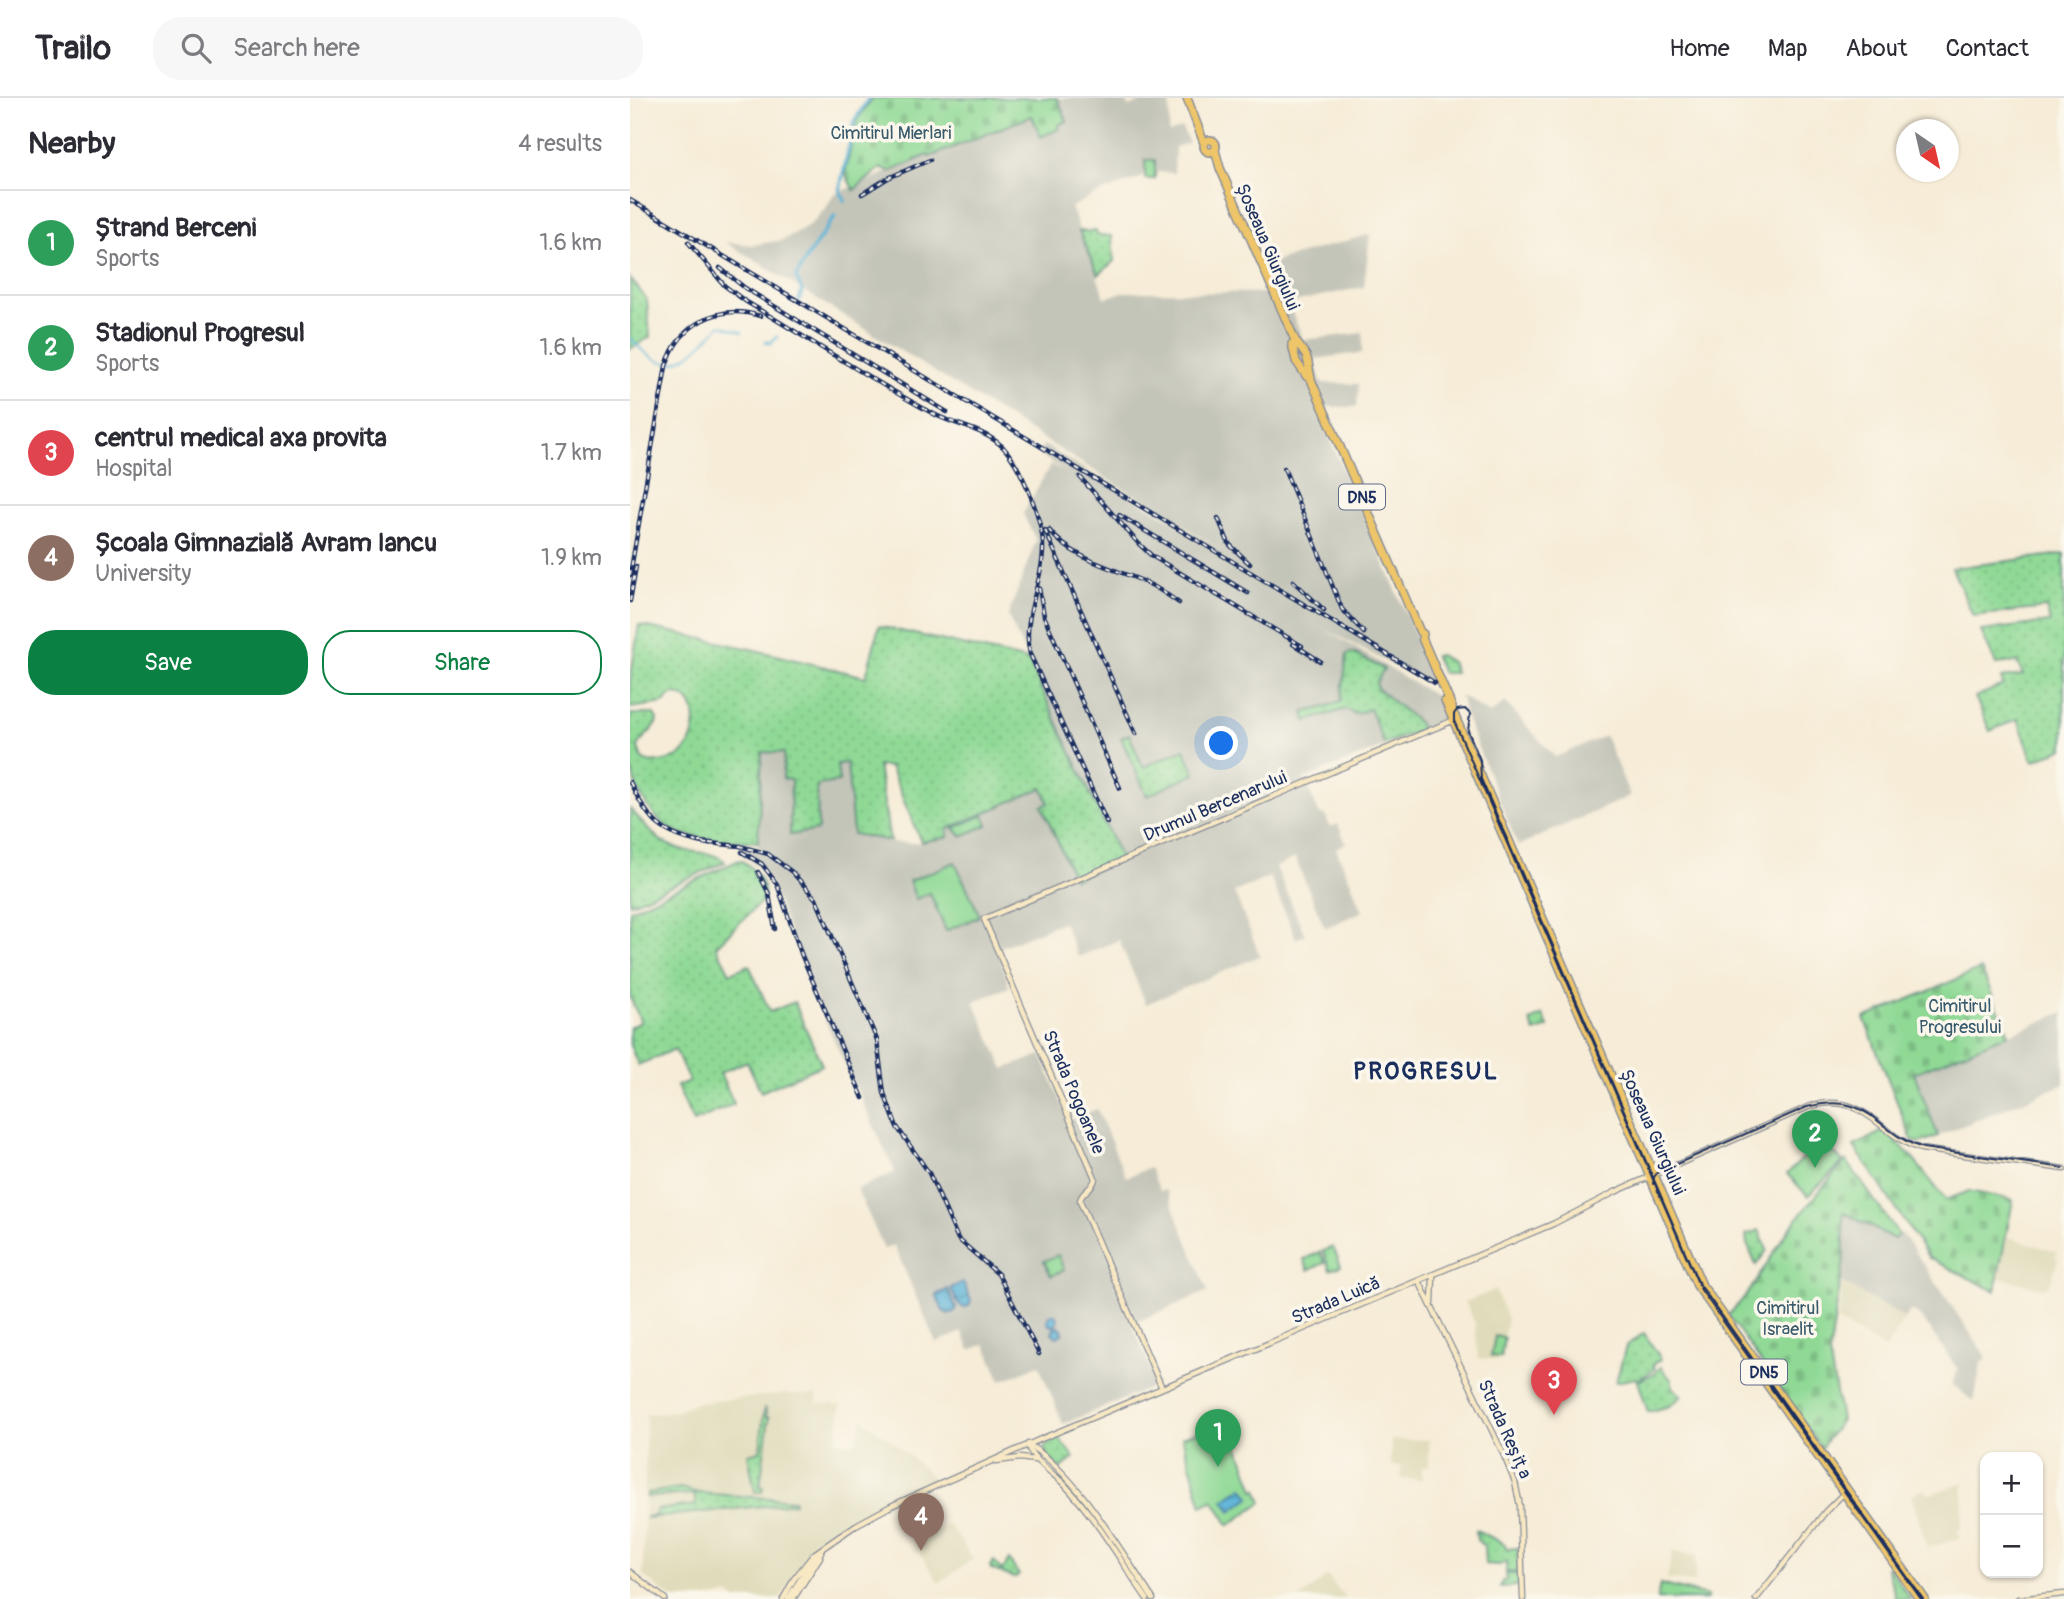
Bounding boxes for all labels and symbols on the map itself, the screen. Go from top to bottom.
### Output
north arrow [1896,119,1959,182]
park label: Cimitirul Mierlari [831,122,951,145]
street label: Șoseaua Giurgiului [1231,180,1305,314]
road number: DN5 [1339,484,1385,510]
your location [1204,726,1238,760]
street label: Drumul Bercenarului [1140,766,1290,847]
park label: Cimitirul Progresului [1919,995,2001,1039]
street label: Strada Pogoanele [1037,1027,1110,1158]
district label: PROGRESUL [1353,1057,1499,1086]
street label: Șoseaua Giurgiului [1615,1066,1691,1199]
pin: 2 [1792,1110,1838,1168]
street label: Strada Luică [1288,1271,1384,1330]
park label: Cimitirul Israelit [1756,1297,1820,1341]
pin: 3 [1531,1357,1577,1415]
road number: DN5 [1741,1360,1787,1384]
street label: Strada Reșița [1472,1376,1537,1482]
pin: 1 [1195,1409,1241,1467]
pin: 4 [898,1493,944,1551]

